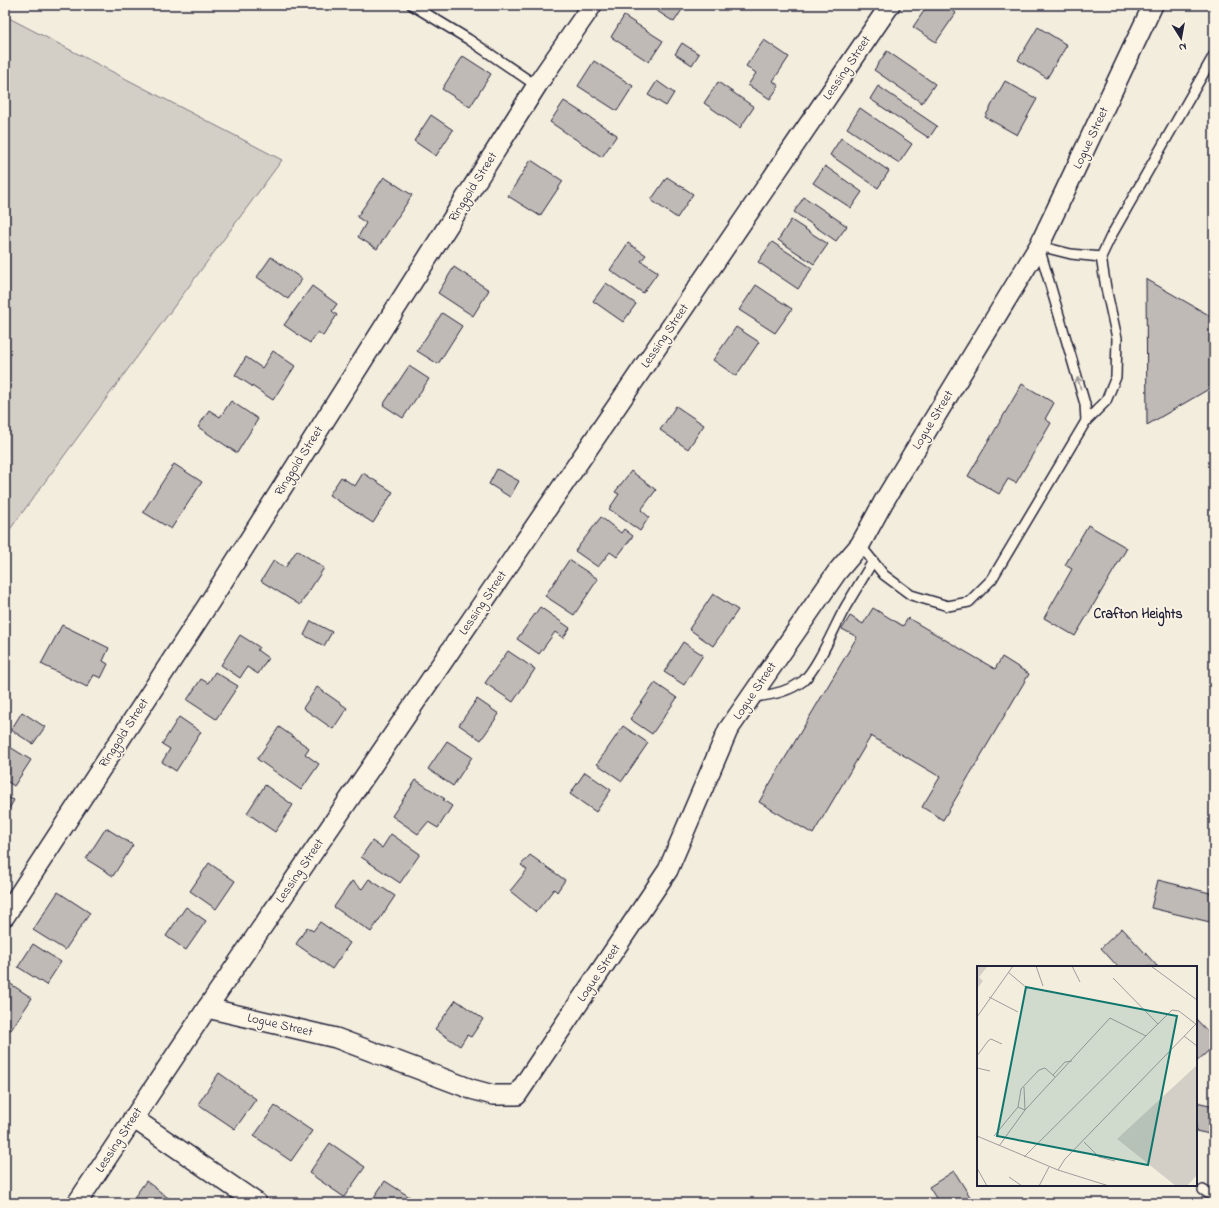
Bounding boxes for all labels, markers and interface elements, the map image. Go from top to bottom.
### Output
north arrow [1161,18,1201,58]
street label: Lessing Street [818,31,877,105]
text: N [1178,38,1188,55]
street label: Logue Street [1068,103,1115,173]
street label: Ringgold Street [444,148,503,226]
street label: Lessing Street [636,299,695,373]
one-way arrow [1075,377,1082,390]
street label: Logue Street [908,386,959,454]
street label: Ringgold Street [270,422,329,500]
street label: Lessing Street [454,566,513,640]
district label: Crafton Heights [1093,604,1183,627]
street label: Logue Street [728,658,783,725]
street label: Ringgold Street [94,694,155,772]
street label: Lessing Street [271,834,330,908]
street label: Logue Street [572,940,627,1007]
inset map [977,966,1197,1186]
street label: Logue Street [245,1008,315,1043]
street label: Lessing Street [91,1103,148,1177]

